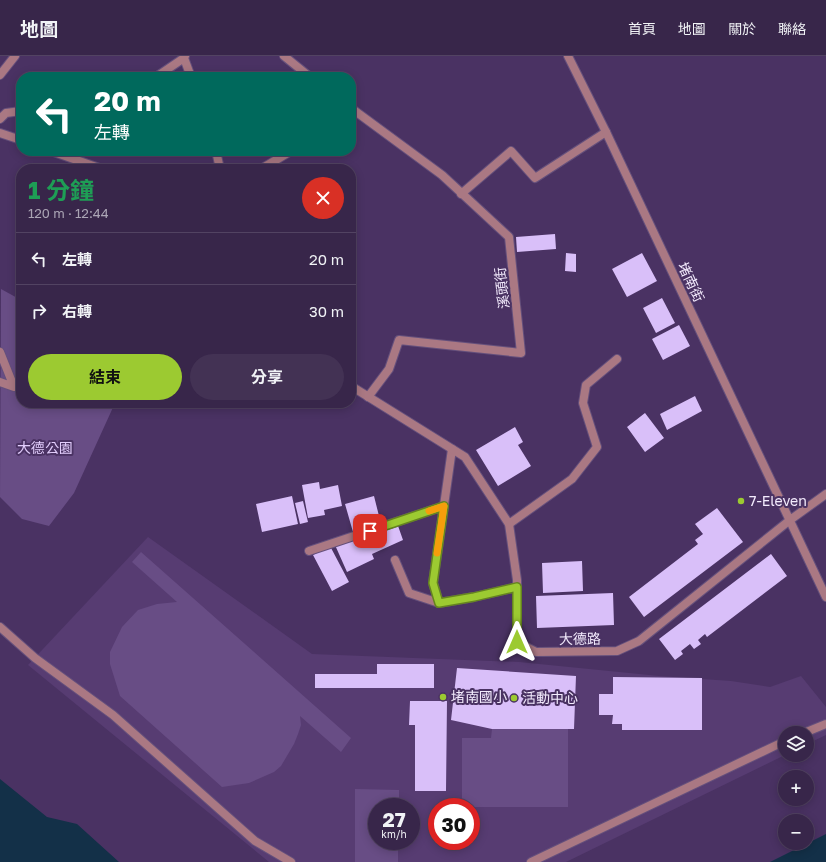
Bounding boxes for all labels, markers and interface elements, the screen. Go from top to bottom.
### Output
text: 地圖 [20,17,58,40]
text: 首頁 [628,20,656,37]
text: 地圖 [678,20,706,37]
text: 關於 [728,20,756,37]
text: 聯絡 [778,20,806,37]
text: 20 m [94,84,161,117]
icon: left [28,88,80,140]
text: 左轉 [94,121,130,143]
text: 1 分鐘 [28,175,94,204]
button: close [302,177,344,219]
text: 120 m · 12:44 [28,205,109,221]
icon: left [28,248,50,270]
text: 左轉 [62,250,92,268]
text: 20 m [309,250,344,268]
street label: 堵南街 [675,259,708,304]
street label: 溪頭街 [491,266,512,310]
icon: right [28,300,50,322]
text: 右轉 [62,302,92,320]
text: 30 m [309,302,344,320]
button: 結束 [28,354,182,400]
button: 分享 [190,354,344,400]
park label: 大德公園 [17,439,73,456]
place label: 7-Eleven [749,492,807,509]
marker: 7-Eleven [736,496,746,506]
pin [353,514,387,548]
icon: arrive [359,520,381,542]
position arrow [496,621,538,663]
street label: 大德路 [559,630,601,647]
place label: 堵南國小 [451,688,507,705]
place label: 活動中心 [522,689,578,706]
marker: 堵南國小 [438,692,448,702]
marker: 活動中心 [509,693,519,703]
map controls [778,726,814,850]
button: layers [778,726,814,762]
button: + [778,770,814,806]
speed limit sign: 30 [428,798,480,850]
text: 27 [382,807,406,831]
button: − [778,814,814,850]
text: km/h [381,828,407,840]

